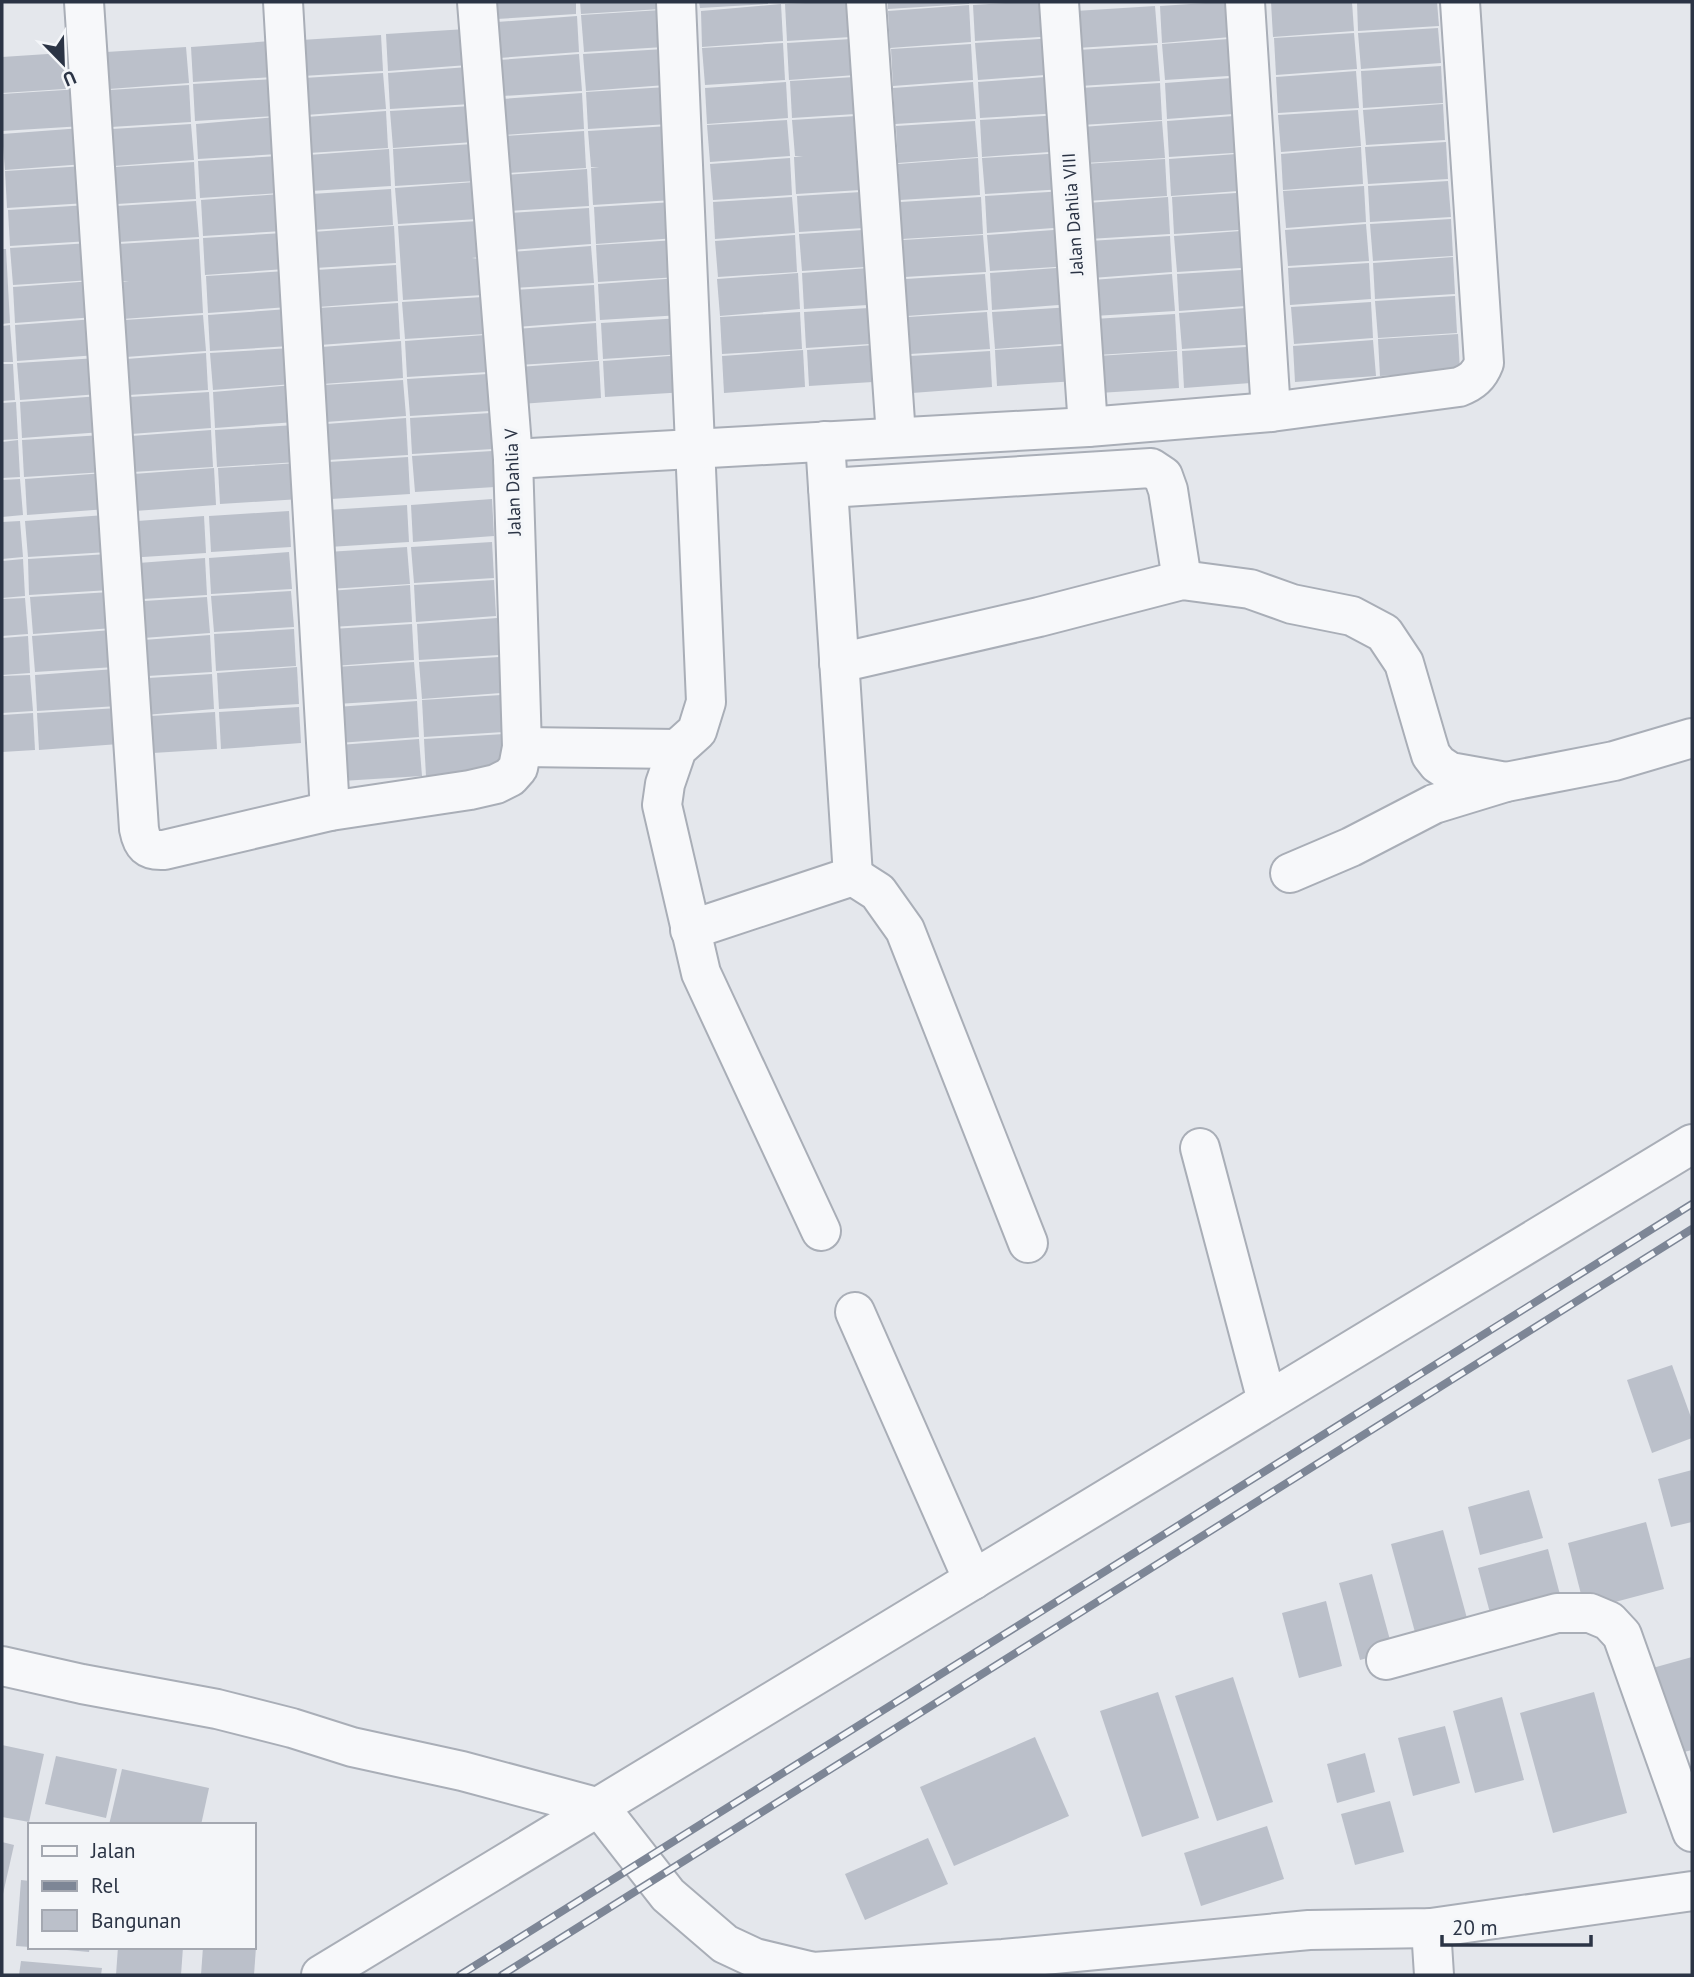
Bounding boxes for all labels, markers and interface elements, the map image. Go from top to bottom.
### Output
north arrow [28,28,98,98]
text: U [59,65,80,92]
street label: Jalan Dahlia VIII [1057,152,1088,277]
street label: Jalan Dahlia V [499,427,526,537]
legend [28,1823,256,1949]
text: Jalan [90,1837,136,1864]
text: Rel [91,1872,119,1899]
scale bar [1442,1904,1591,1948]
text: Bangunan [91,1907,181,1934]
text: 20 m [1452,1914,1498,1941]

